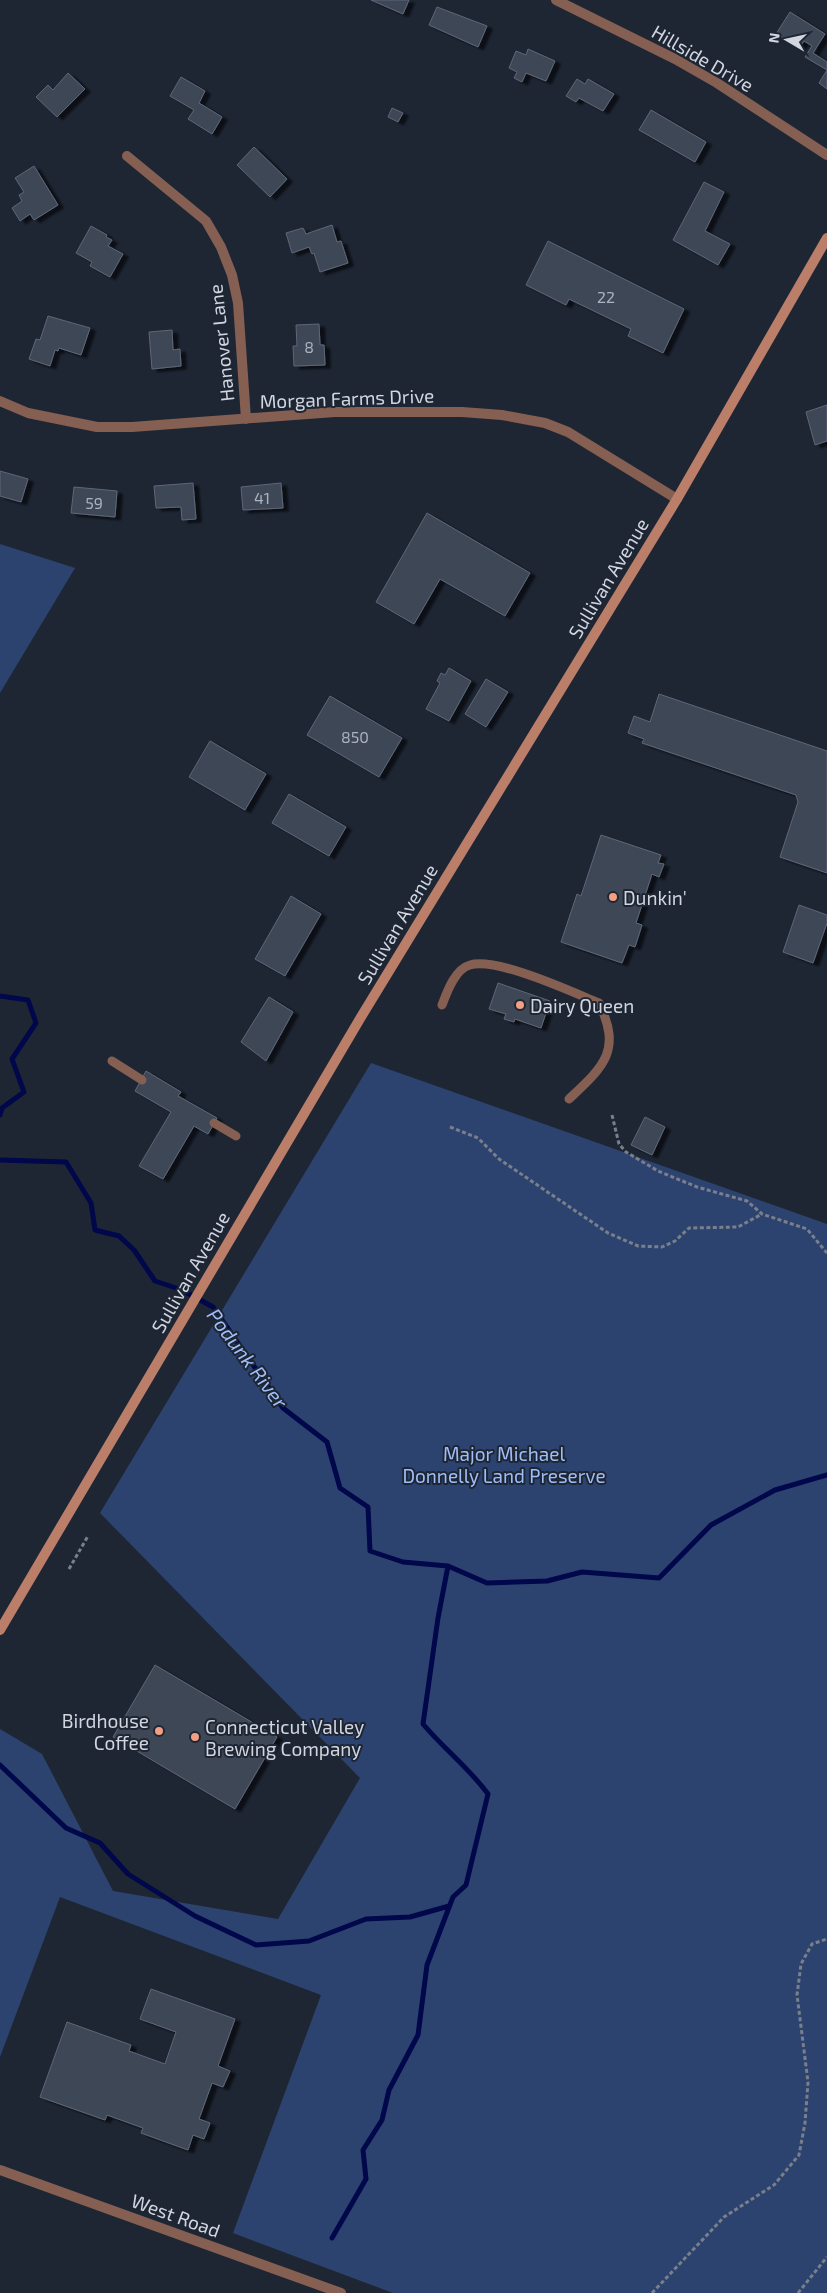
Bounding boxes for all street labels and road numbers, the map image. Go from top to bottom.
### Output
street label: Hillside Drive [648,20,758,96]
street label: Hanover Lane [203,283,239,403]
street label: Morgan Farms Drive [259,383,435,413]
street label: Sullivan Avenue [563,514,653,642]
street label: Sullivan Avenue [352,860,442,988]
street label: Sullivan Avenue [146,1207,234,1337]
street label: West Road [128,2188,224,2242]

